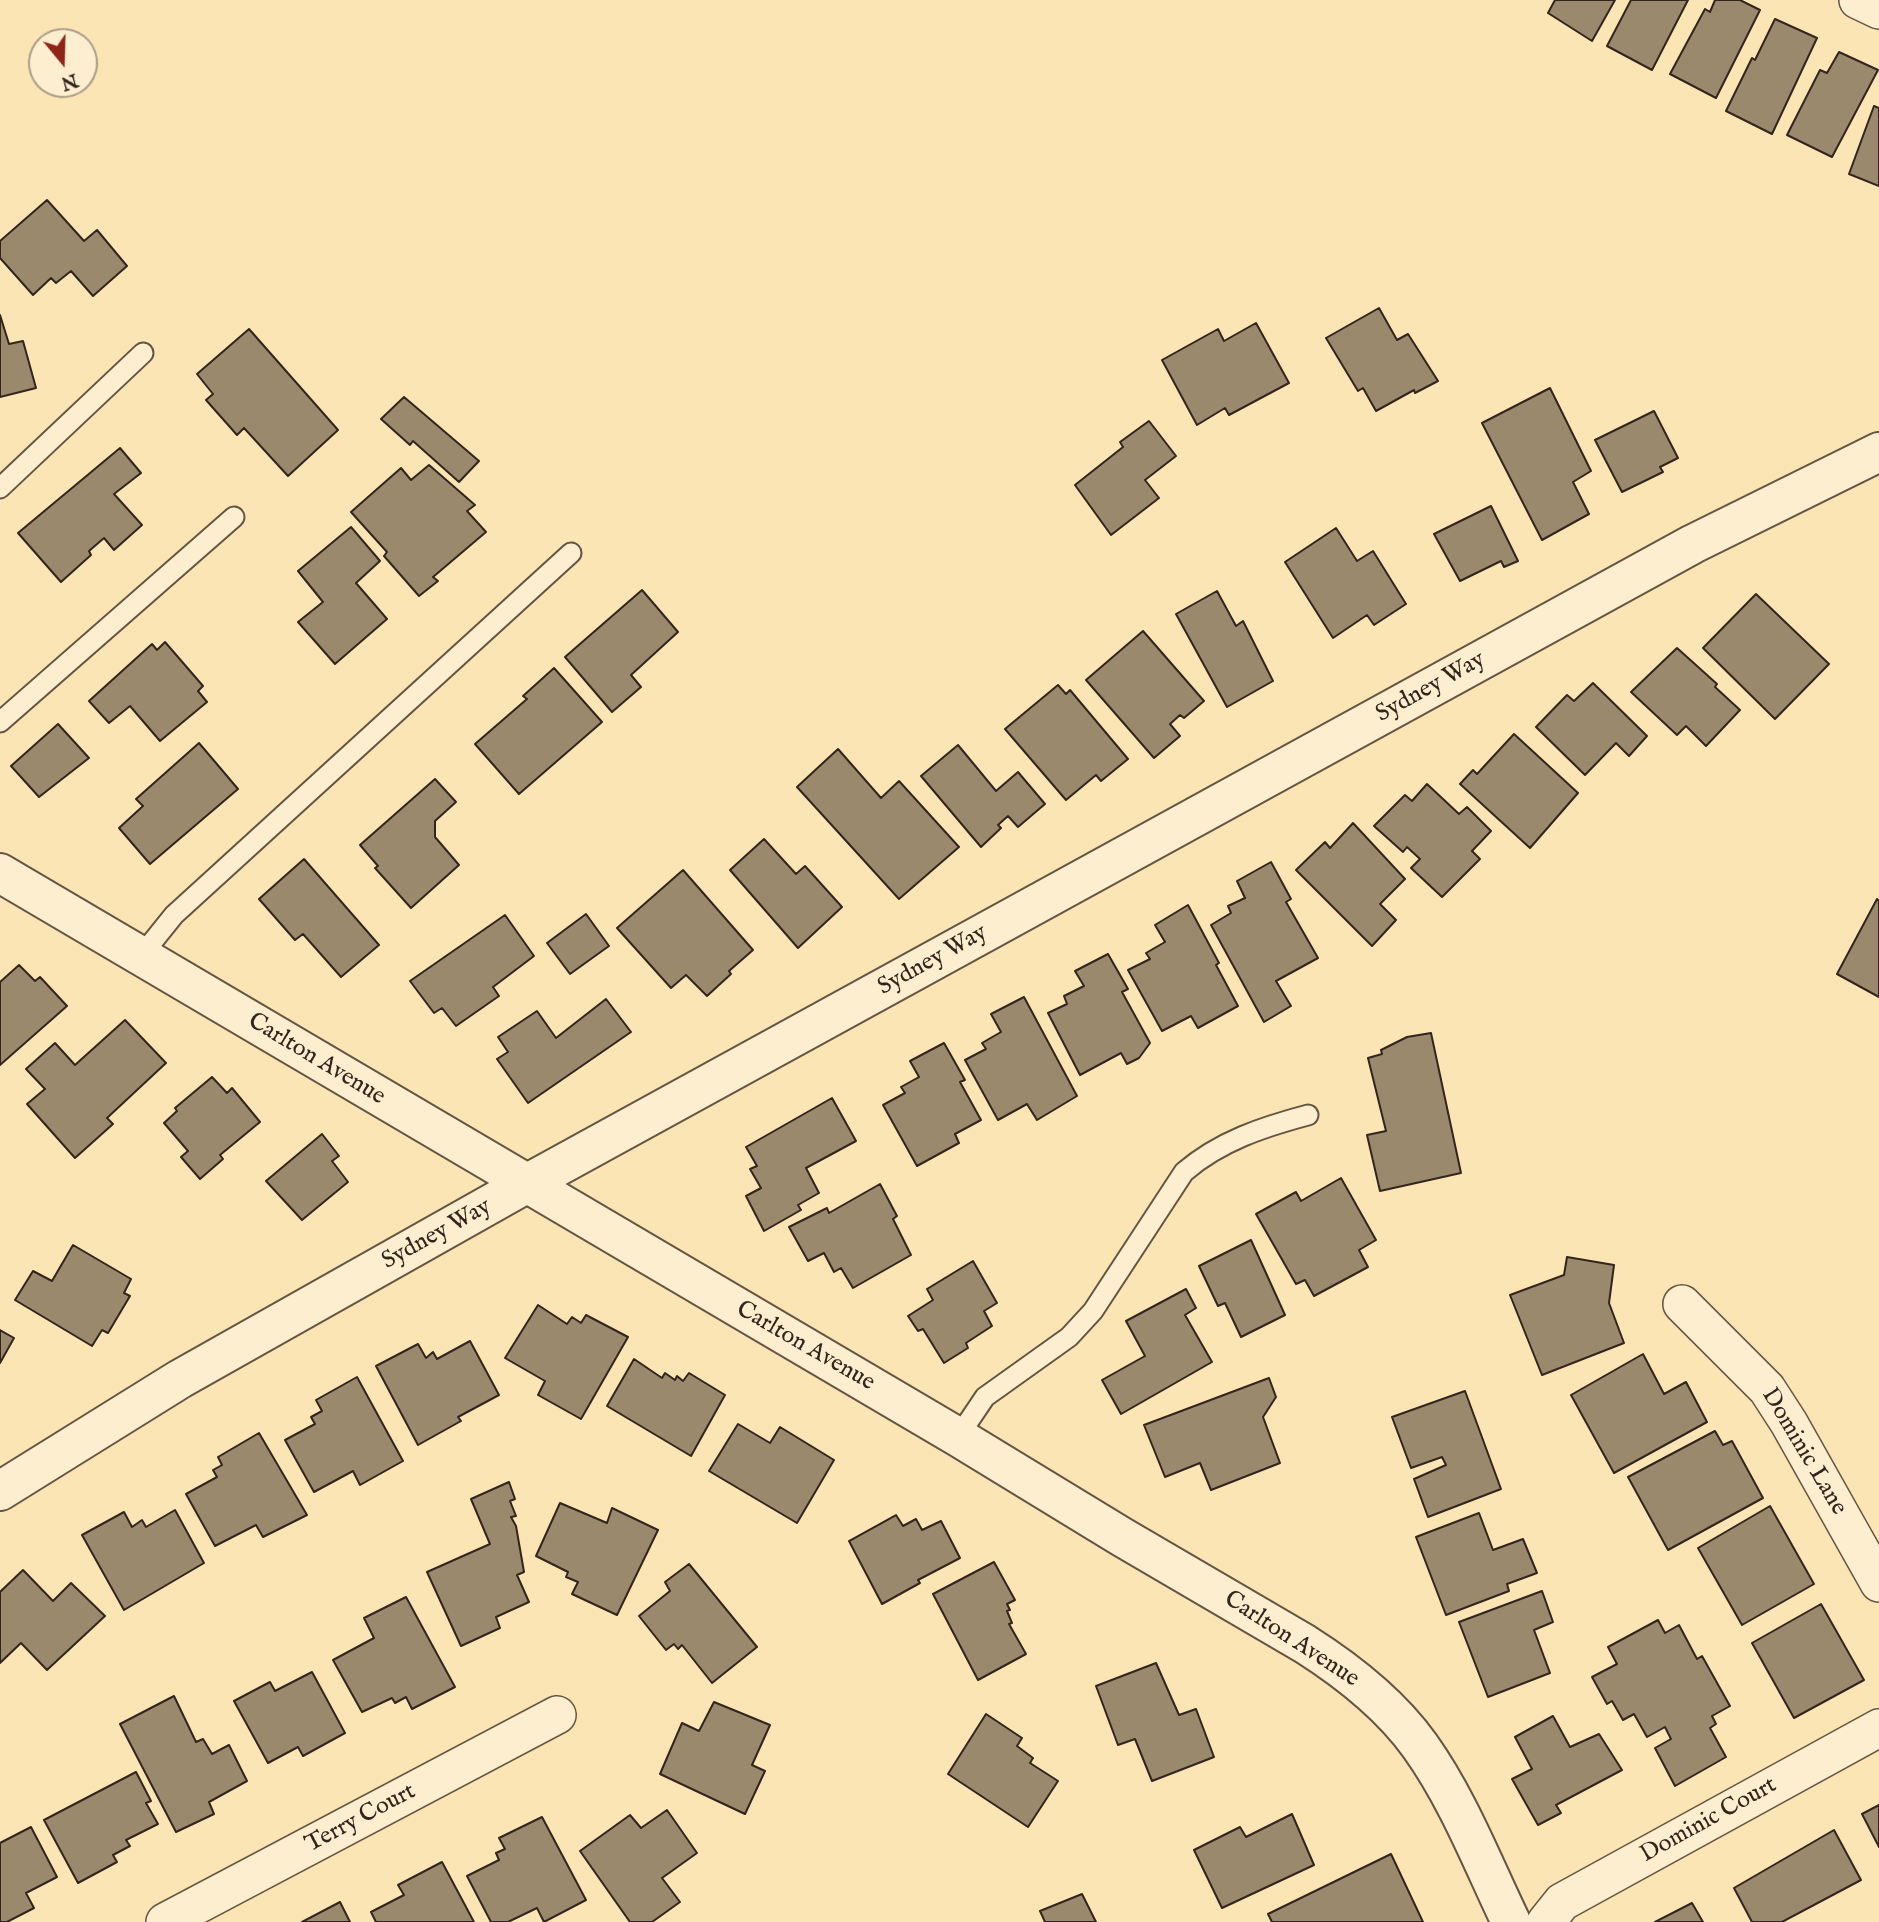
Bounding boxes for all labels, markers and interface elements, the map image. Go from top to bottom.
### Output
north arrow [28,28,98,98]
text: N [58,67,81,95]
street label: Sydney Way [1371,646,1491,730]
street label: Sydney Way [873,919,993,1003]
street label: Carlton Avenue [242,1008,390,1112]
street label: Sydney Way [377,1193,497,1277]
street label: Carlton Avenue [731,1296,879,1398]
street label: Dominic Lane [1754,1383,1852,1521]
street label: Carlton Avenue [1218,1586,1364,1694]
street label: Dominic Court [1636,1772,1782,1870]
street label: Terry Court [301,1778,421,1860]

